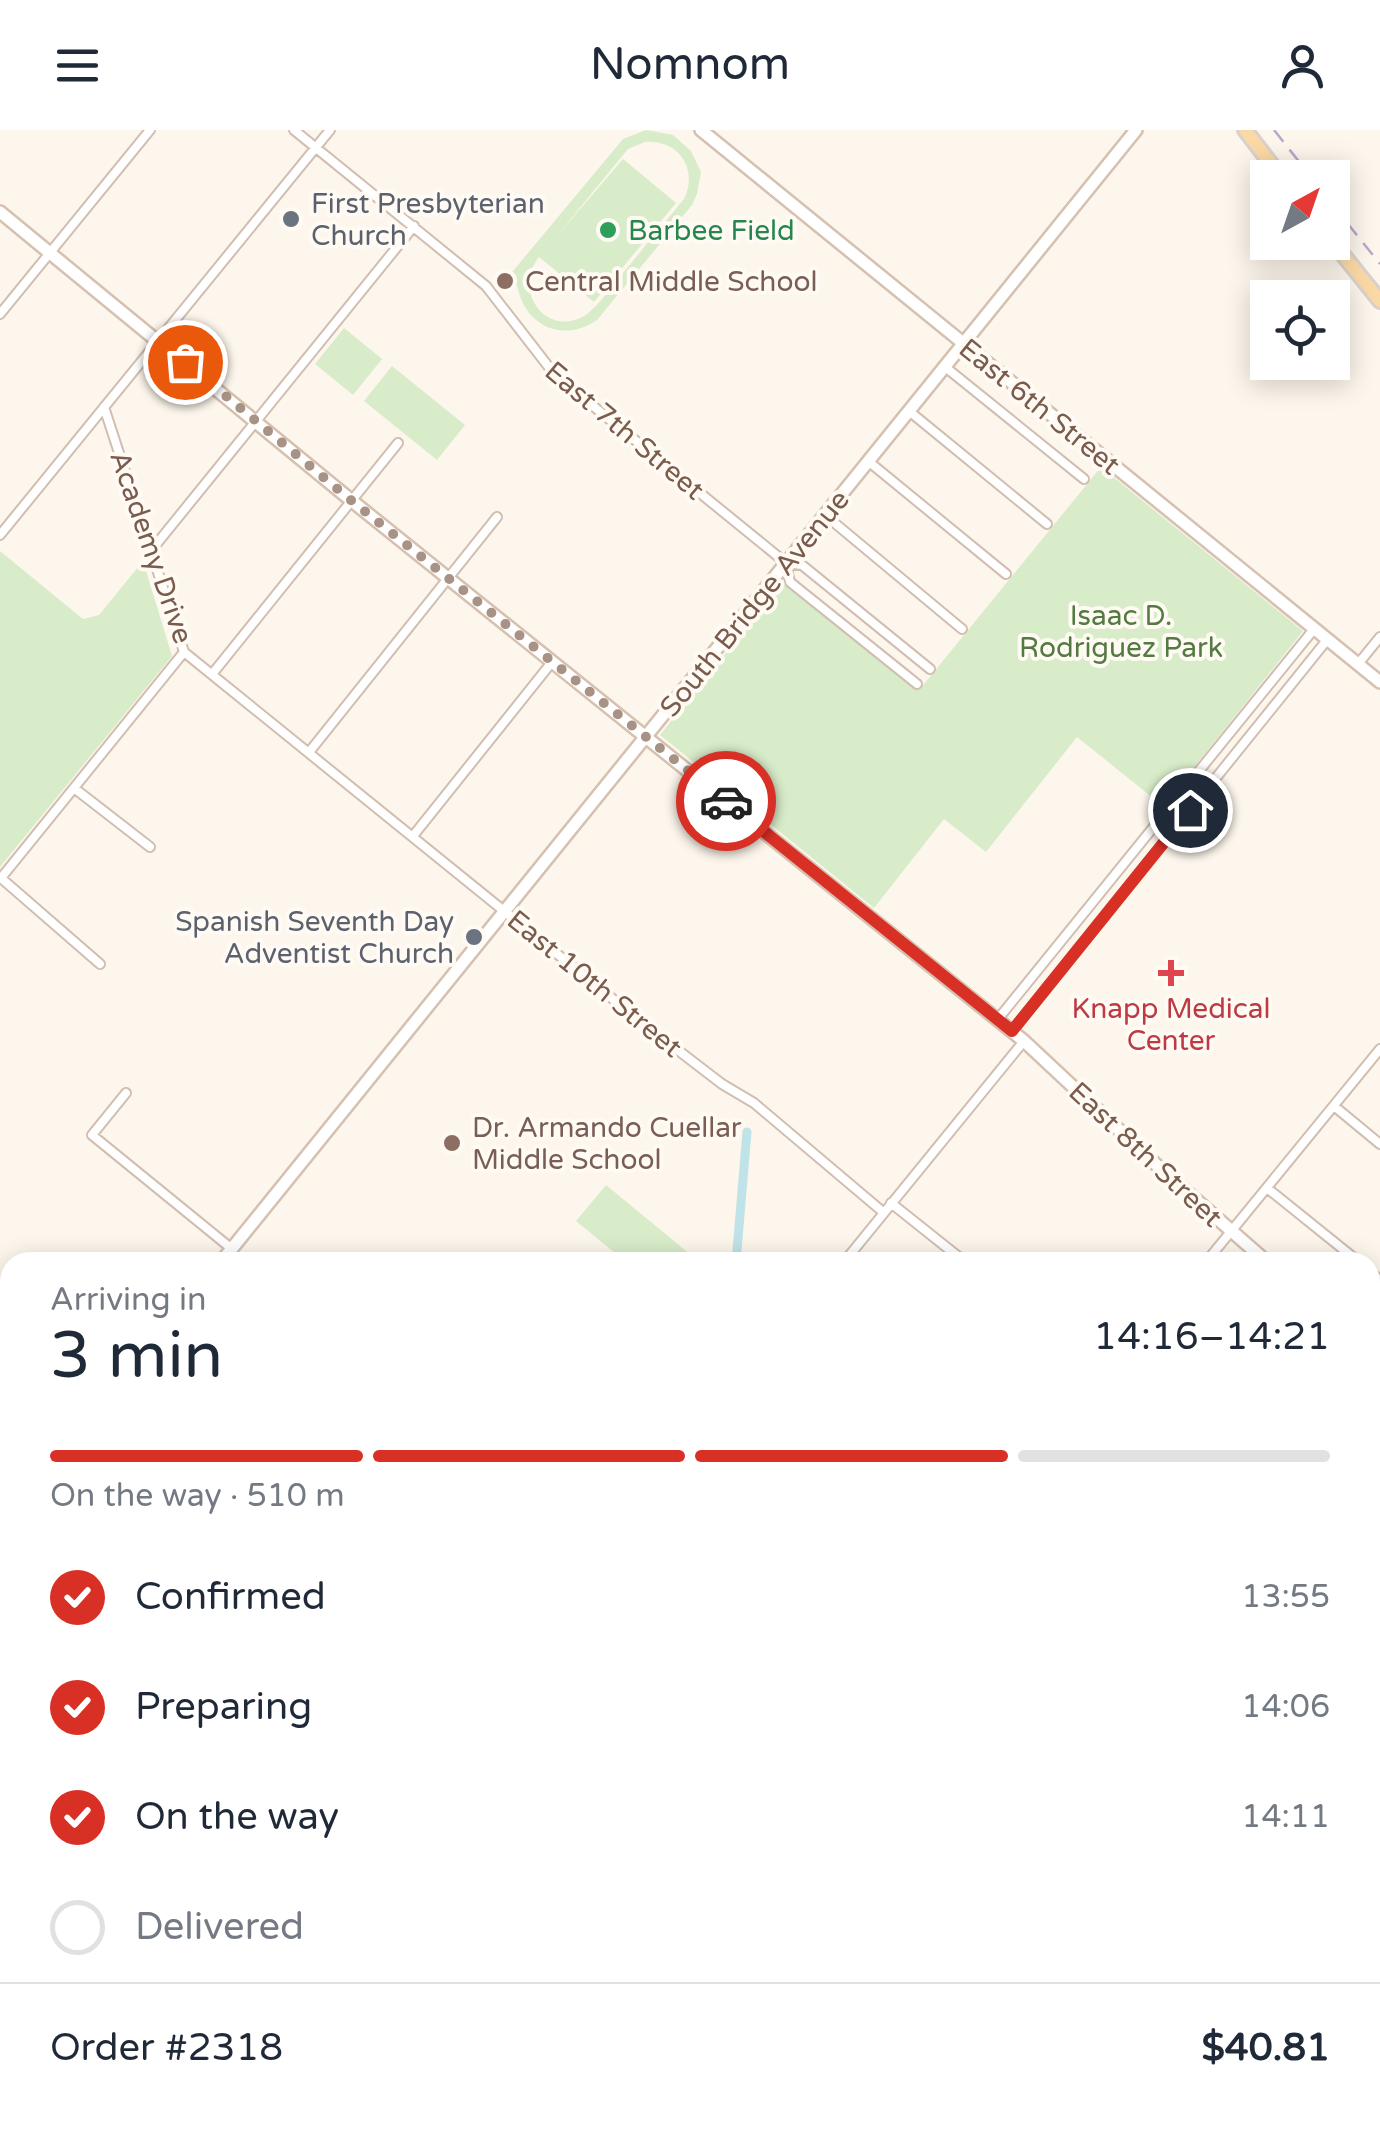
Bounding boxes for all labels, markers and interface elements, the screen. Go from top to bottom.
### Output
icon: menu [50,38,105,93]
text: Nomnom [590,38,790,92]
icon: person [1275,38,1330,93]
north arrow [1250,160,1350,260]
map controls [1250,160,1350,380]
place label: First Presbyterian Church [311,187,545,253]
marker: First Presbyterian Church [280,208,302,230]
place label: Barbee Field [628,214,795,248]
marker: Barbee Field [597,219,619,241]
place label: Central Middle School [525,265,817,299]
marker: Central Middle School [494,270,516,292]
button: locate [1250,280,1350,380]
pin [143,320,228,405]
street label: East 6th Street [952,331,1127,482]
icon: bag [158,335,213,390]
street label: East 7th Street [538,354,711,507]
street label: Academy Drive [102,447,200,648]
street label: South Bridge Avenue [653,483,857,724]
park label: Isaac D. Rodriguez Park [1019,599,1223,665]
courier [676,751,776,851]
pin [1148,768,1233,853]
icon: car [699,774,754,829]
icon: home [1163,783,1218,838]
street label: East 10th Street [500,903,689,1065]
place label: Spanish Seventh Day Adventist Church [175,905,454,971]
marker: Spanish Seventh Day Adventist Church [463,926,485,948]
marker: Knapp Medical Center [1158,960,1184,986]
place label: Knapp Medical Center [1072,992,1270,1058]
street label: East 8th Street [1062,1075,1229,1235]
place label: Dr. Armando Cuellar Middle School [472,1111,742,1177]
marker: Dr. Armando Cuellar Middle School [441,1132,463,1154]
text: Arriving in [50,1281,207,1319]
text: 14:16–14:21 [1093,1314,1330,1360]
text: 3 min [50,1317,223,1396]
text: On the way · 510 m [50,1477,345,1515]
icon: check [50,1570,105,1625]
text: Confirmed [135,1574,326,1620]
text: 13:55 [1241,1578,1330,1616]
icon: check [50,1680,105,1735]
text: Preparing [135,1684,312,1730]
text: 14:06 [1241,1688,1330,1726]
icon: check [50,1790,105,1845]
text: On the way [135,1794,339,1840]
text: 14:11 [1241,1798,1330,1836]
text: Delivered [135,1904,304,1950]
text: Order #2318 [50,2025,283,2071]
text: $40.81 [1201,2025,1330,2071]

